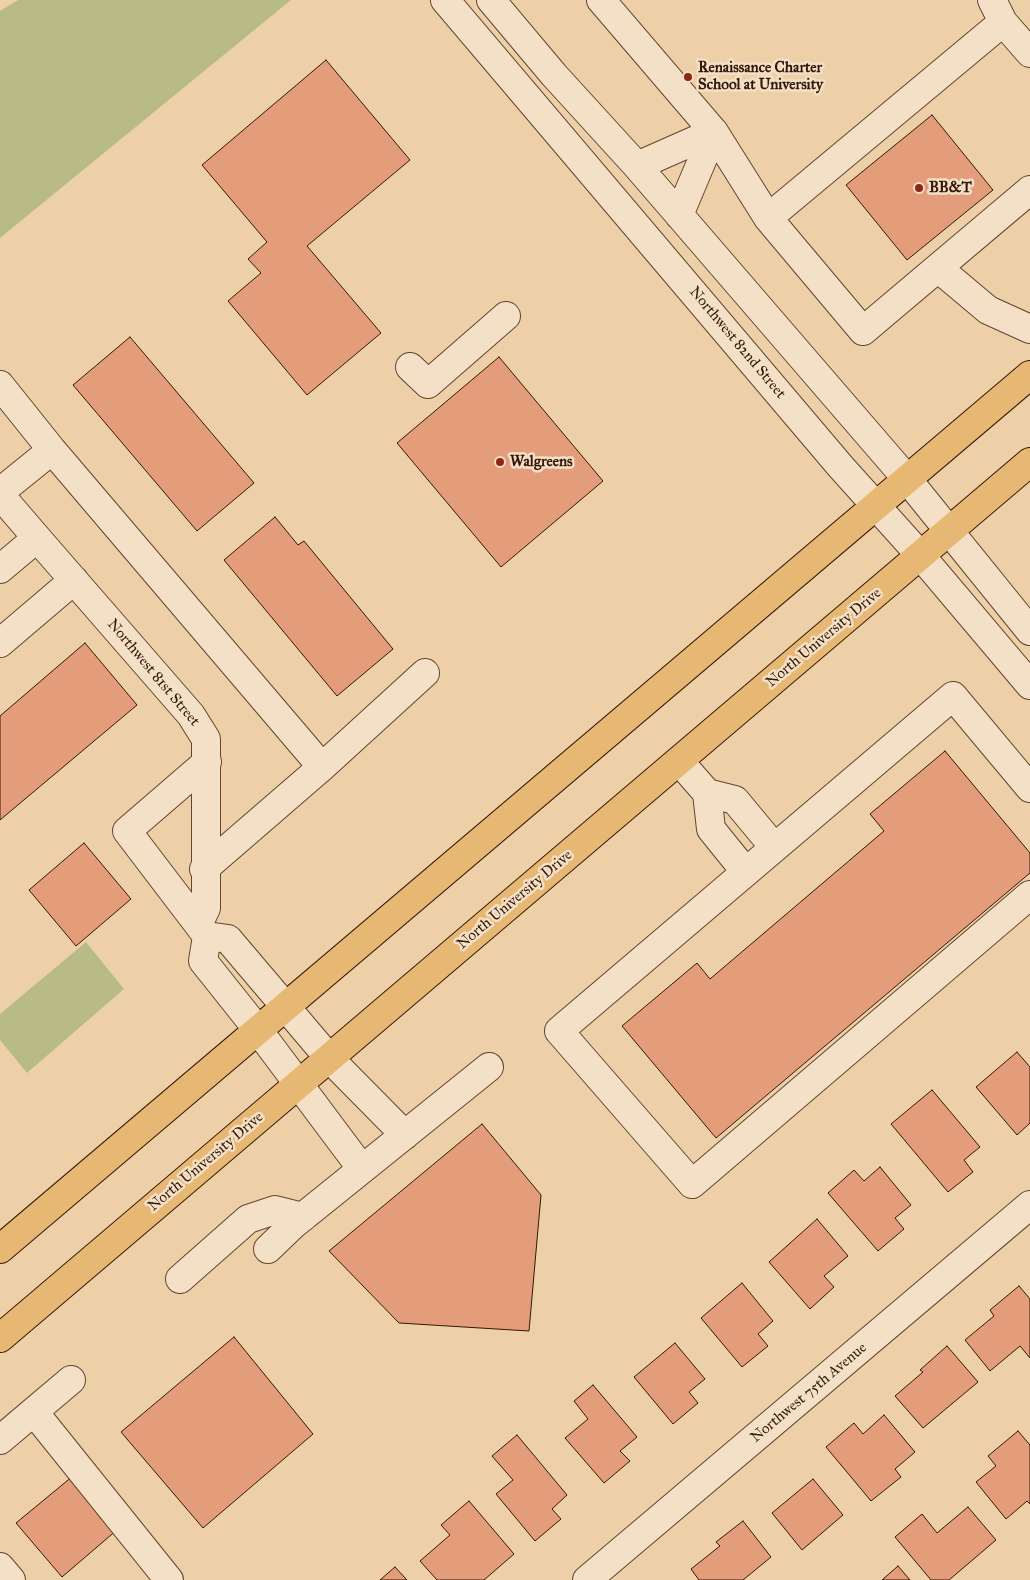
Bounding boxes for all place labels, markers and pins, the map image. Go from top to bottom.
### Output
place label: Renaissance Charter School at University [698,59,823,94]
marker: Renaissance Charter School at University [682,71,694,83]
place label: BB&T [929,179,972,197]
marker: BB&T [913,182,925,194]
place label: Walgreens [510,453,573,471]
marker: Walgreens [494,456,506,468]

